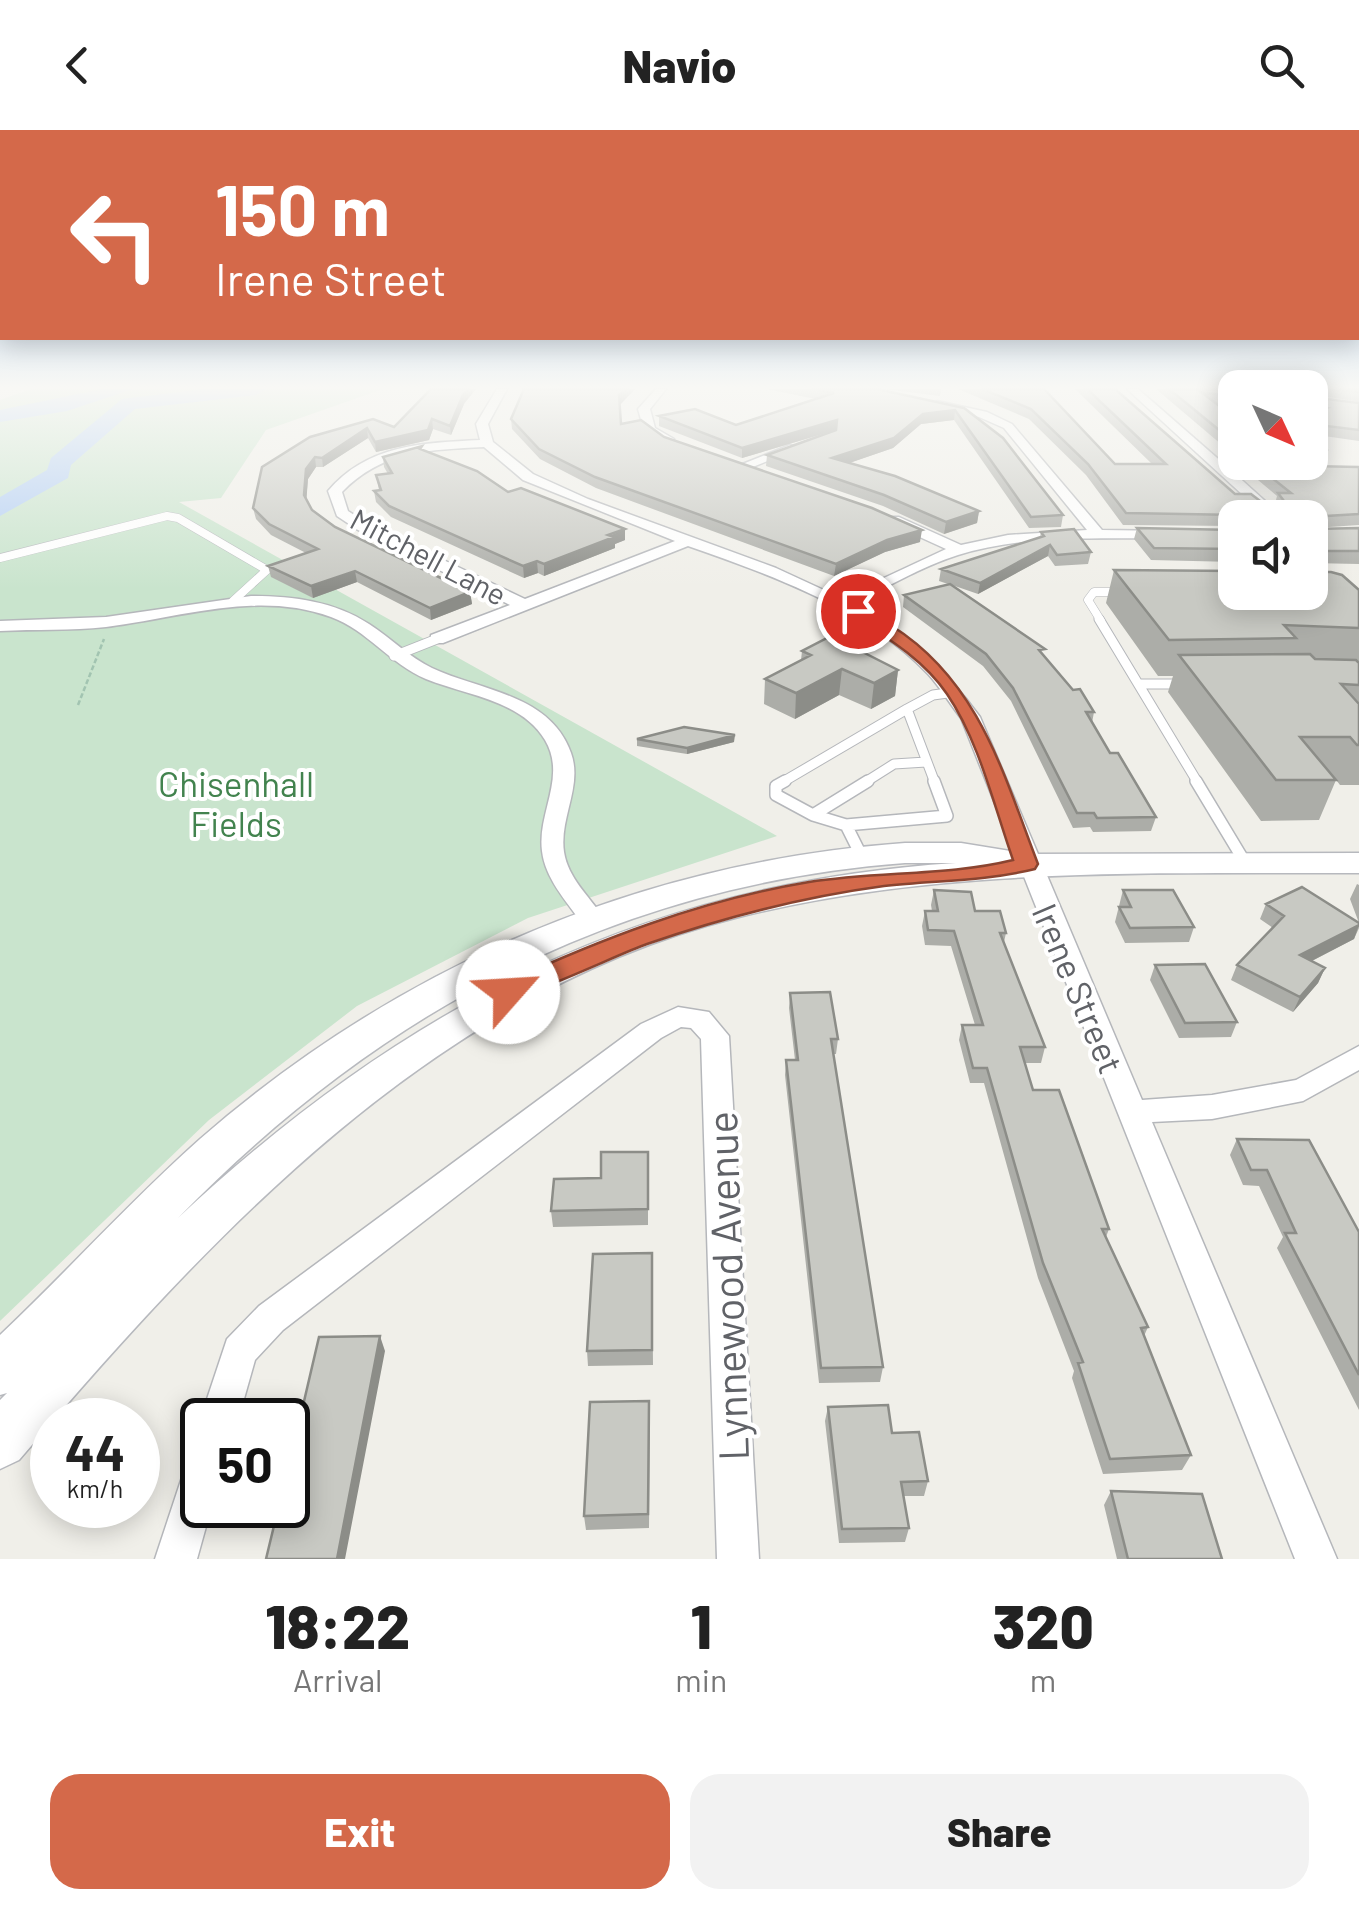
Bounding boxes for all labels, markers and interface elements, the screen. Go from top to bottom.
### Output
icon: back [50,38,105,93]
text: Navio [623,38,736,92]
icon: search [1254,38,1309,93]
text: 150 m [215,166,390,250]
icon: left [50,170,180,300]
text: Irene Street [215,251,447,305]
north arrow [1218,370,1328,480]
map controls [1218,370,1328,610]
street label: Mitchell Lane [345,500,513,612]
button: sound [1218,500,1328,610]
pin [816,569,901,654]
icon: arrive [831,584,886,639]
park label: Chisenhall Fields [158,762,314,844]
street label: Irene Street [1024,897,1134,1079]
position arrow [456,940,560,1044]
street label: Lynnewood Avenue [695,1110,758,1462]
speed limit sign: 50 [180,1398,310,1528]
text: 44 [65,1421,125,1481]
text: km/h [67,1473,123,1503]
text: 18:22 [265,1589,410,1661]
text: 1 [691,1589,712,1661]
text: 320 [992,1589,1094,1661]
text: Arrival [293,1660,382,1698]
text: min [675,1660,727,1698]
text: m [1030,1660,1056,1698]
button: Exit [50,1774,670,1889]
button: Share [690,1774,1309,1889]

